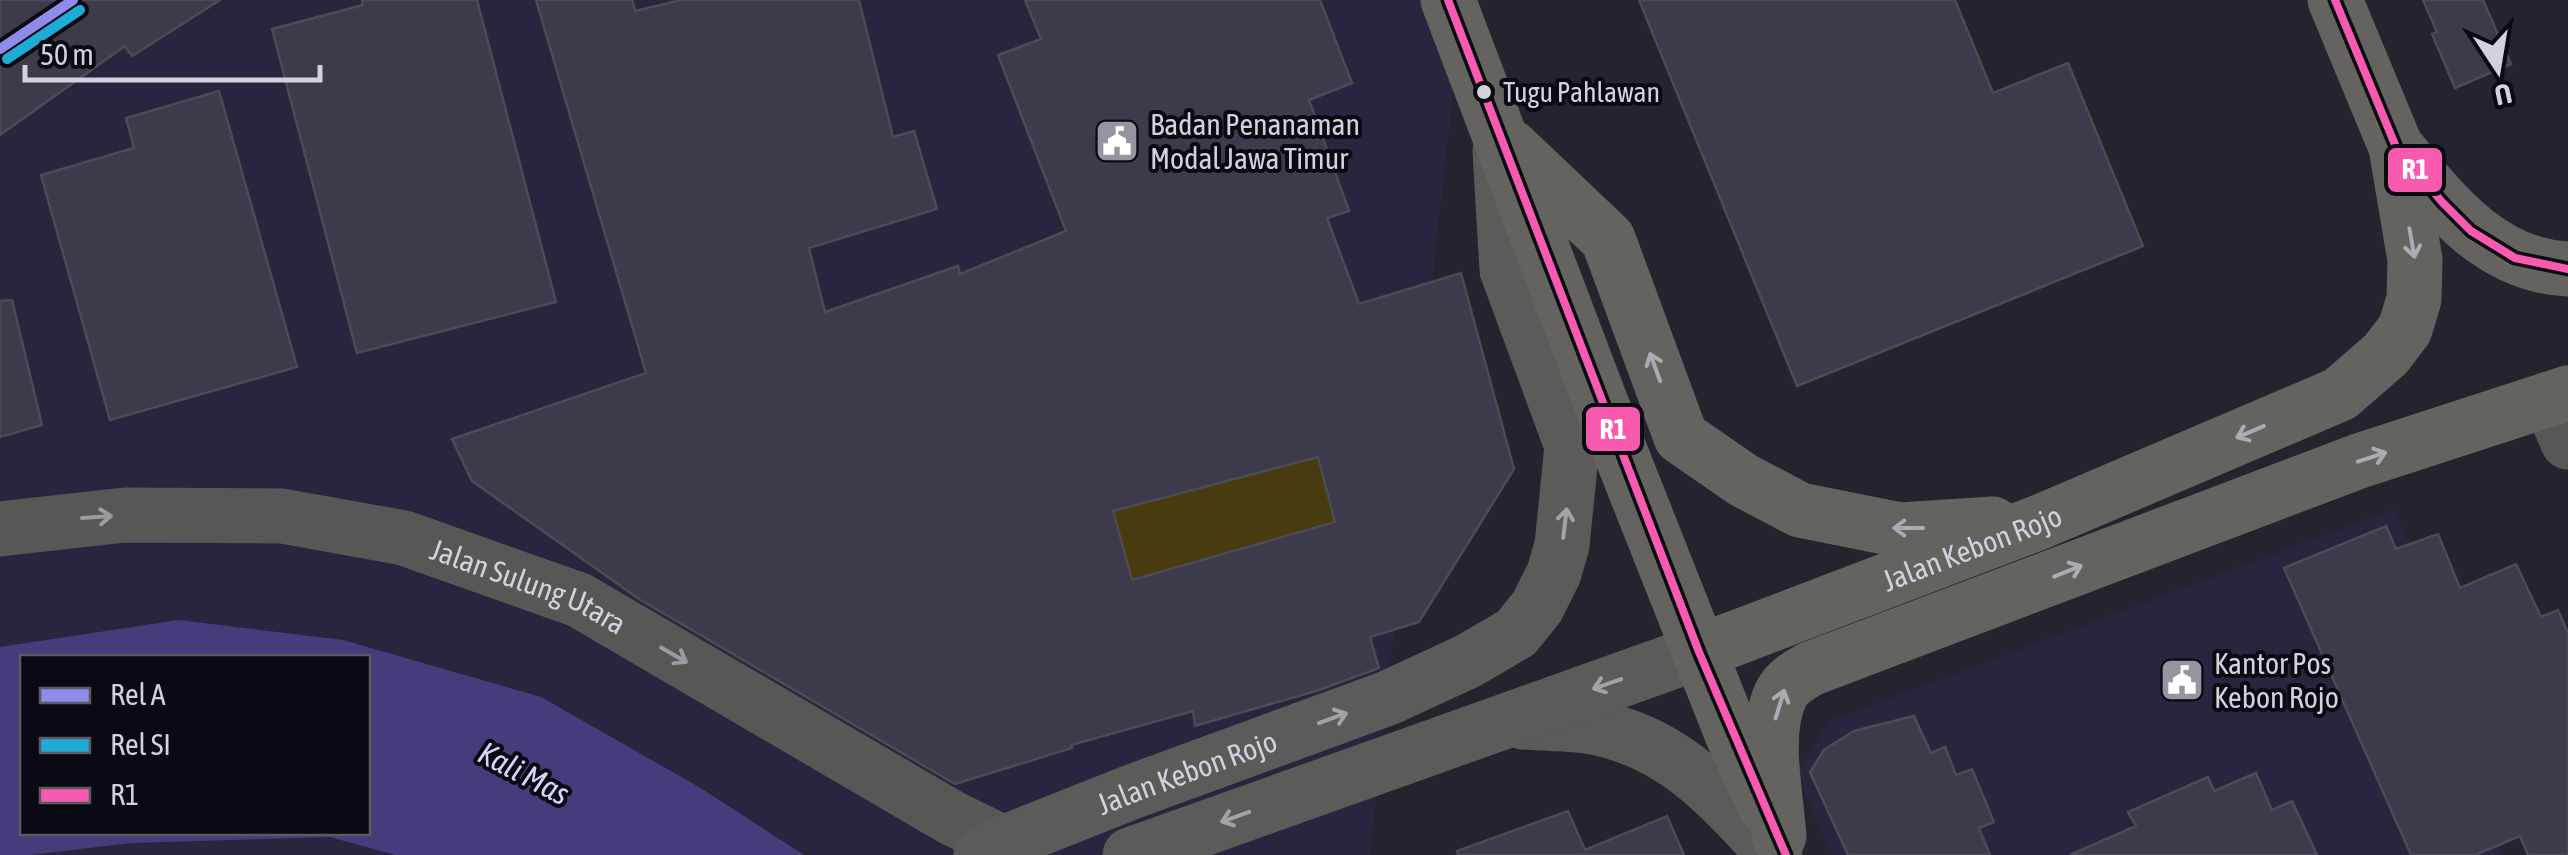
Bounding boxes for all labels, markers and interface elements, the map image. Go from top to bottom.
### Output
scale bar [25,20,320,82]
north arrow [2448,20,2548,120]
text: 50 m [40,37,94,71]
place label: Tugu Pahlawan [1503,76,1660,108]
text: U [2492,77,2515,112]
marker: Tugu Pahlawan [1474,82,1494,102]
place label: Badan Penanaman Modal Jawa Timur [1150,107,1360,175]
public building icon: Badan Penanaman Modal Jawa Timur [1094,118,1140,164]
line badge: R1 [2386,146,2444,194]
text: R1 [2401,153,2429,185]
one-way arrow [2404,226,2422,259]
one-way arrow [1645,352,1663,383]
line badge: R1 [1584,405,1642,453]
text: R1 [1599,413,1627,445]
one-way arrow [2235,424,2265,442]
one-way arrow [2356,446,2387,464]
street label: Jalan Kebon Rojo [1877,498,2067,598]
one-way arrow [80,507,112,526]
one-way arrow [1556,508,1575,540]
one-way arrow [1893,518,1926,538]
street label: Jalan Sulung Utara [426,532,632,641]
one-way arrow [2052,561,2083,579]
one-way arrow [659,645,688,665]
place label: Kantor Pos Kebon Rojo [2214,646,2339,714]
legend [20,655,370,835]
public building icon: Kantor Pos Kebon Rojo [2159,657,2205,703]
one-way arrow [1593,676,1624,694]
text: Rel A [110,677,166,711]
one-way arrow [1772,689,1790,721]
one-way arrow [1316,708,1347,726]
street label: Jalan Kebon Rojo [1092,723,1281,821]
text: Rel SI [110,727,171,761]
water label: Kali Mas [472,734,576,812]
text: R1 [110,777,139,811]
one-way arrow [1221,809,1252,827]

